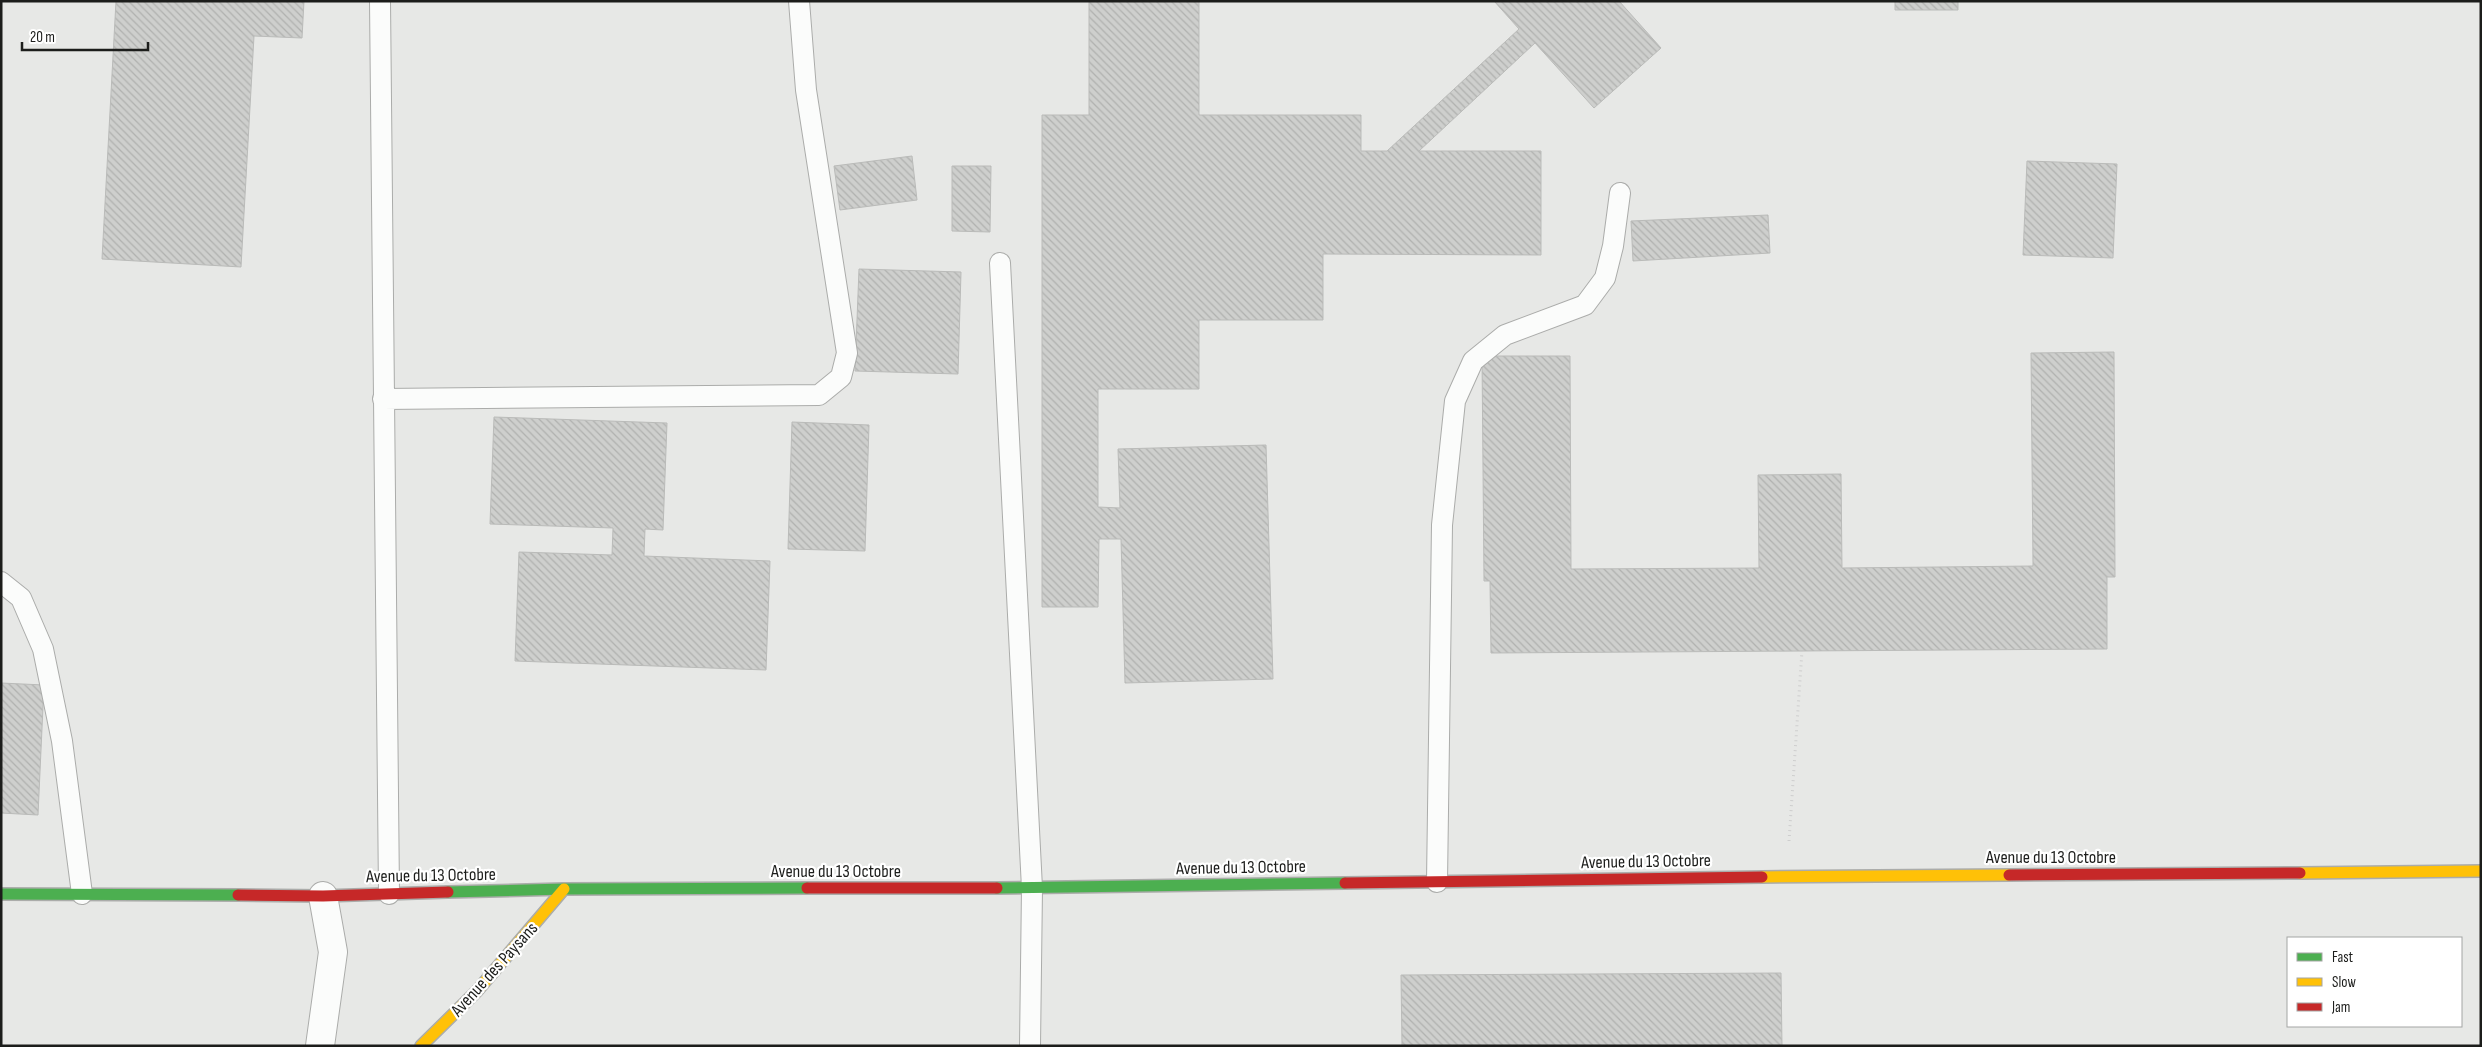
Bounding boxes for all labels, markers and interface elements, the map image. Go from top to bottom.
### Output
scale bar [22,20,149,52]
text: 20 m [30,28,55,47]
street label: Avenue du 13 Octobre [1985,847,2116,868]
street label: Avenue du 13 Octobre [1580,850,1711,873]
street label: Avenue du 13 Octobre [1175,856,1306,879]
street label: Avenue du 13 Octobre [770,861,901,882]
street label: Avenue du 13 Octobre [365,864,496,887]
street label: Avenue des Paysans [446,918,542,1022]
legend [2287,937,2462,1027]
text: Fast [2332,948,2354,967]
text: Slow [2332,973,2356,992]
text: Jam [2331,998,2350,1017]

